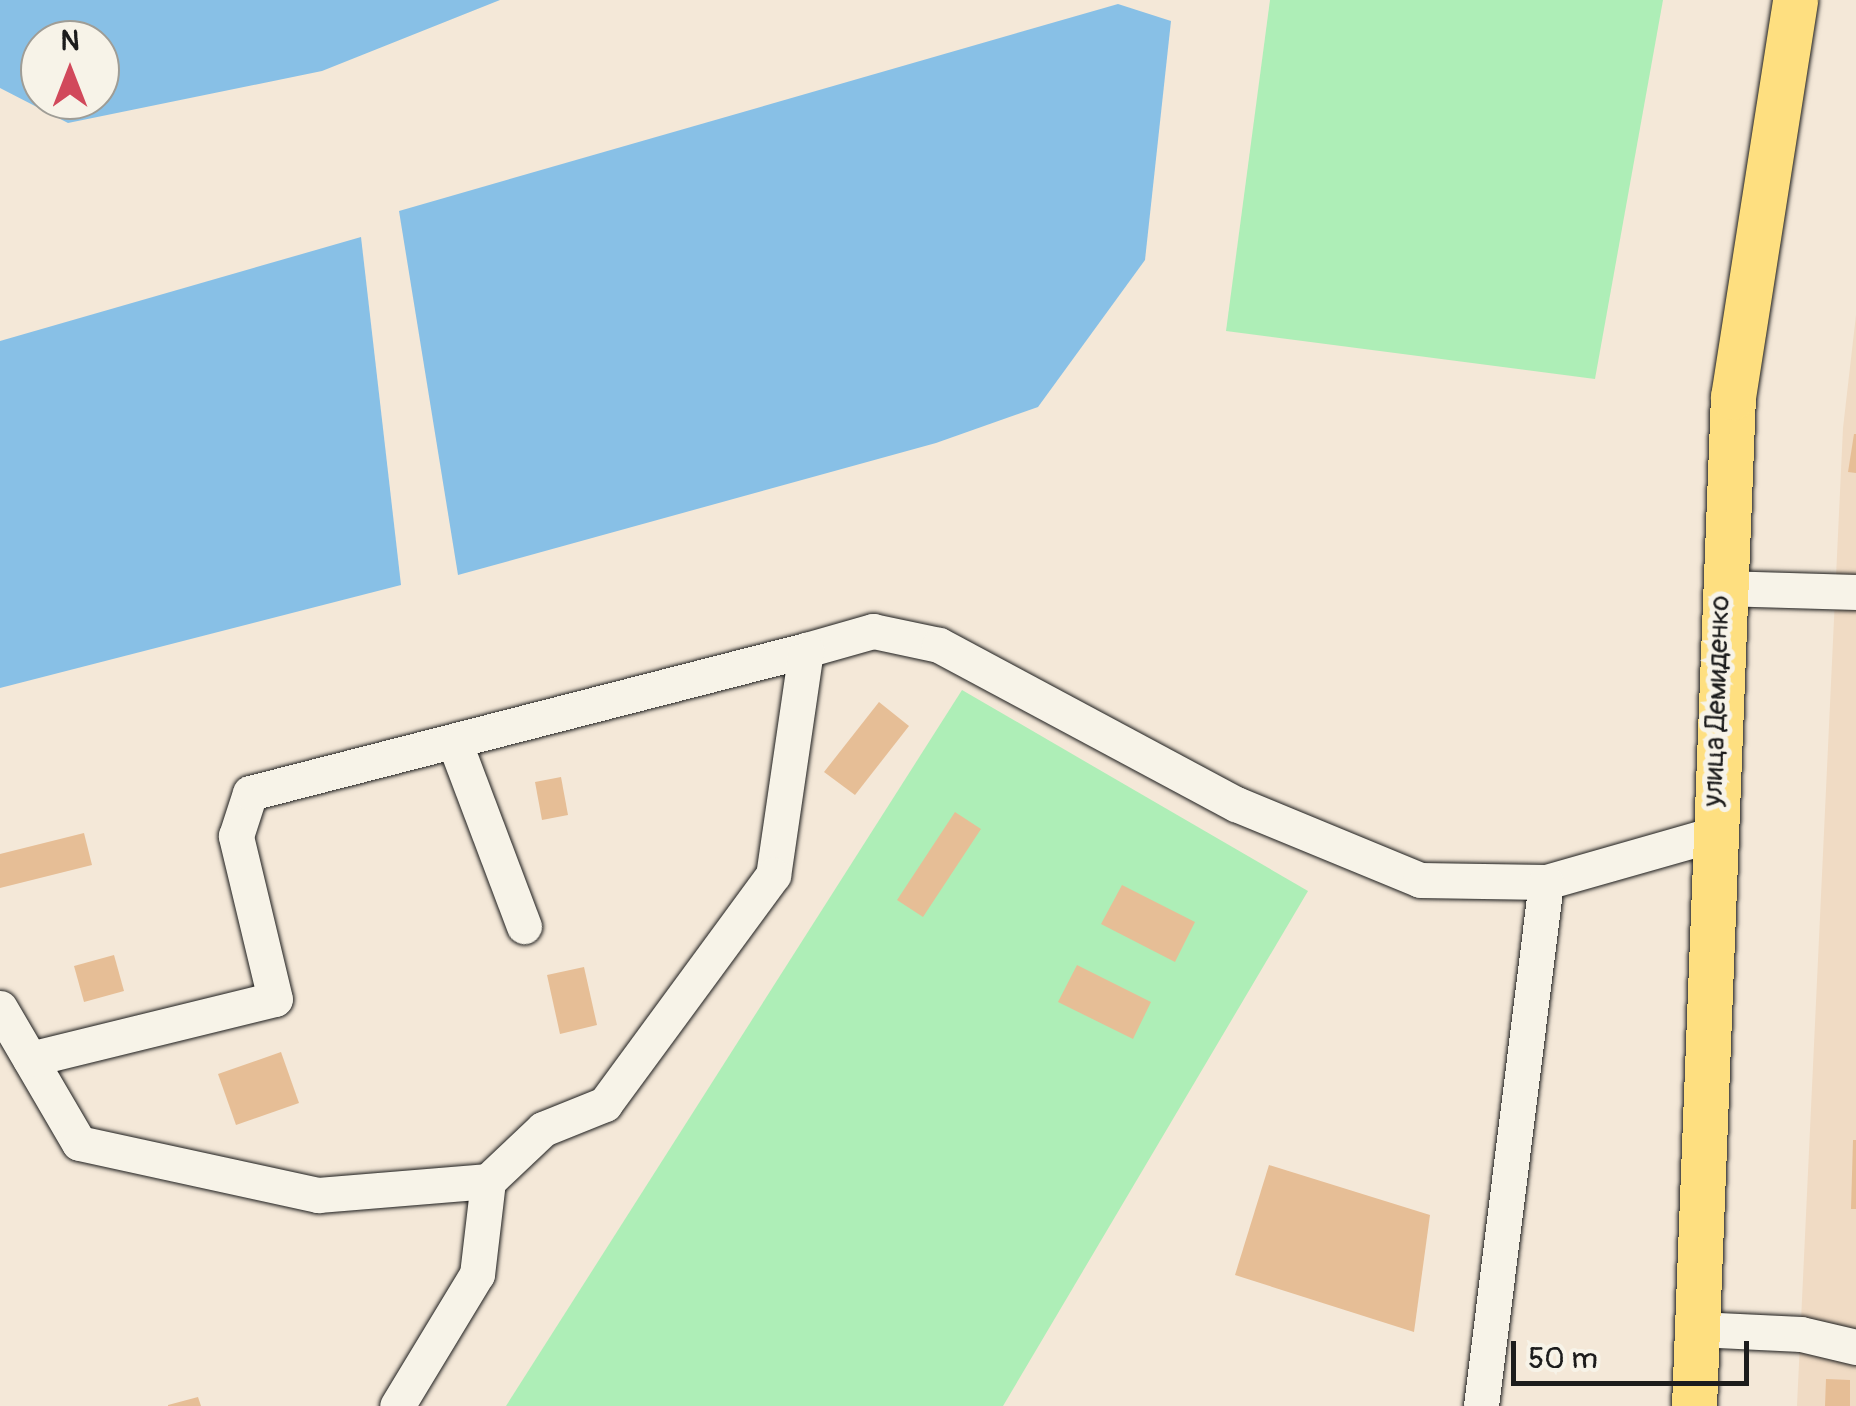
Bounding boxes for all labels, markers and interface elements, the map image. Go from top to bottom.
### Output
north arrow [20,20,120,120]
text: N [61,24,79,59]
street label: улица Демиденко [1697,595,1737,807]
scale bar [1516,1321,1754,1383]
text: 50 m [1528,1340,1598,1377]

